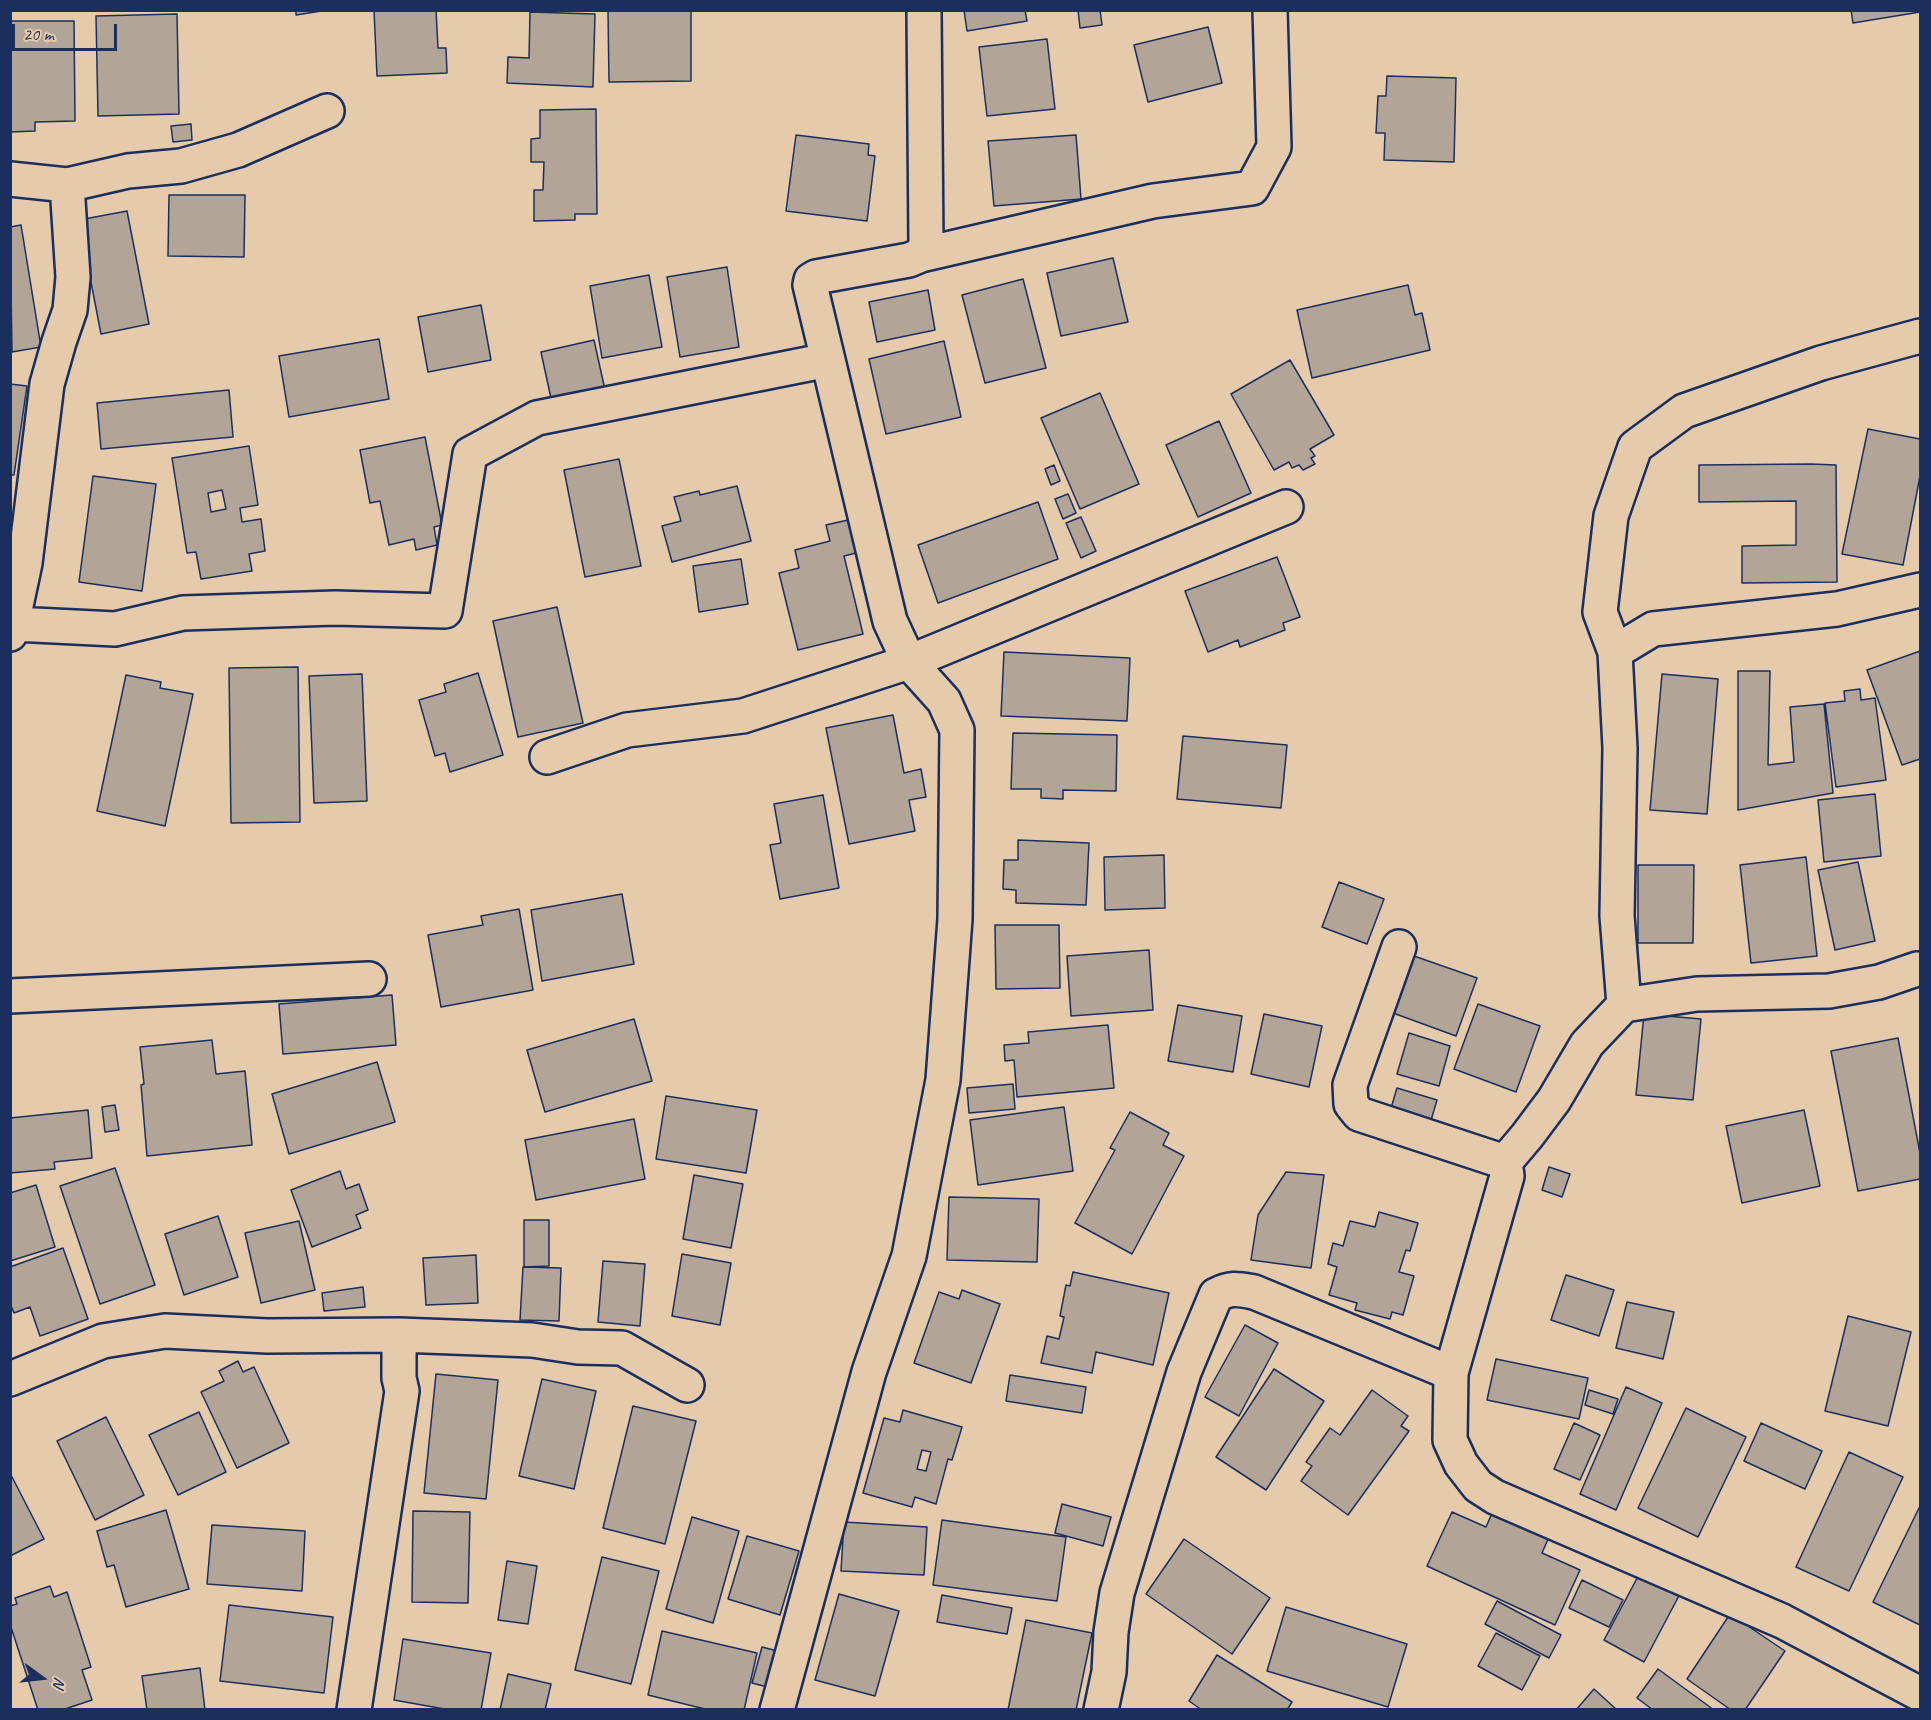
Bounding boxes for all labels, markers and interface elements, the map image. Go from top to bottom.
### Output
scale bar [15,12,120,50]
text: 20 m [23,23,54,45]
north arrow [12,1648,72,1708]
text: N [48,1675,70,1690]

